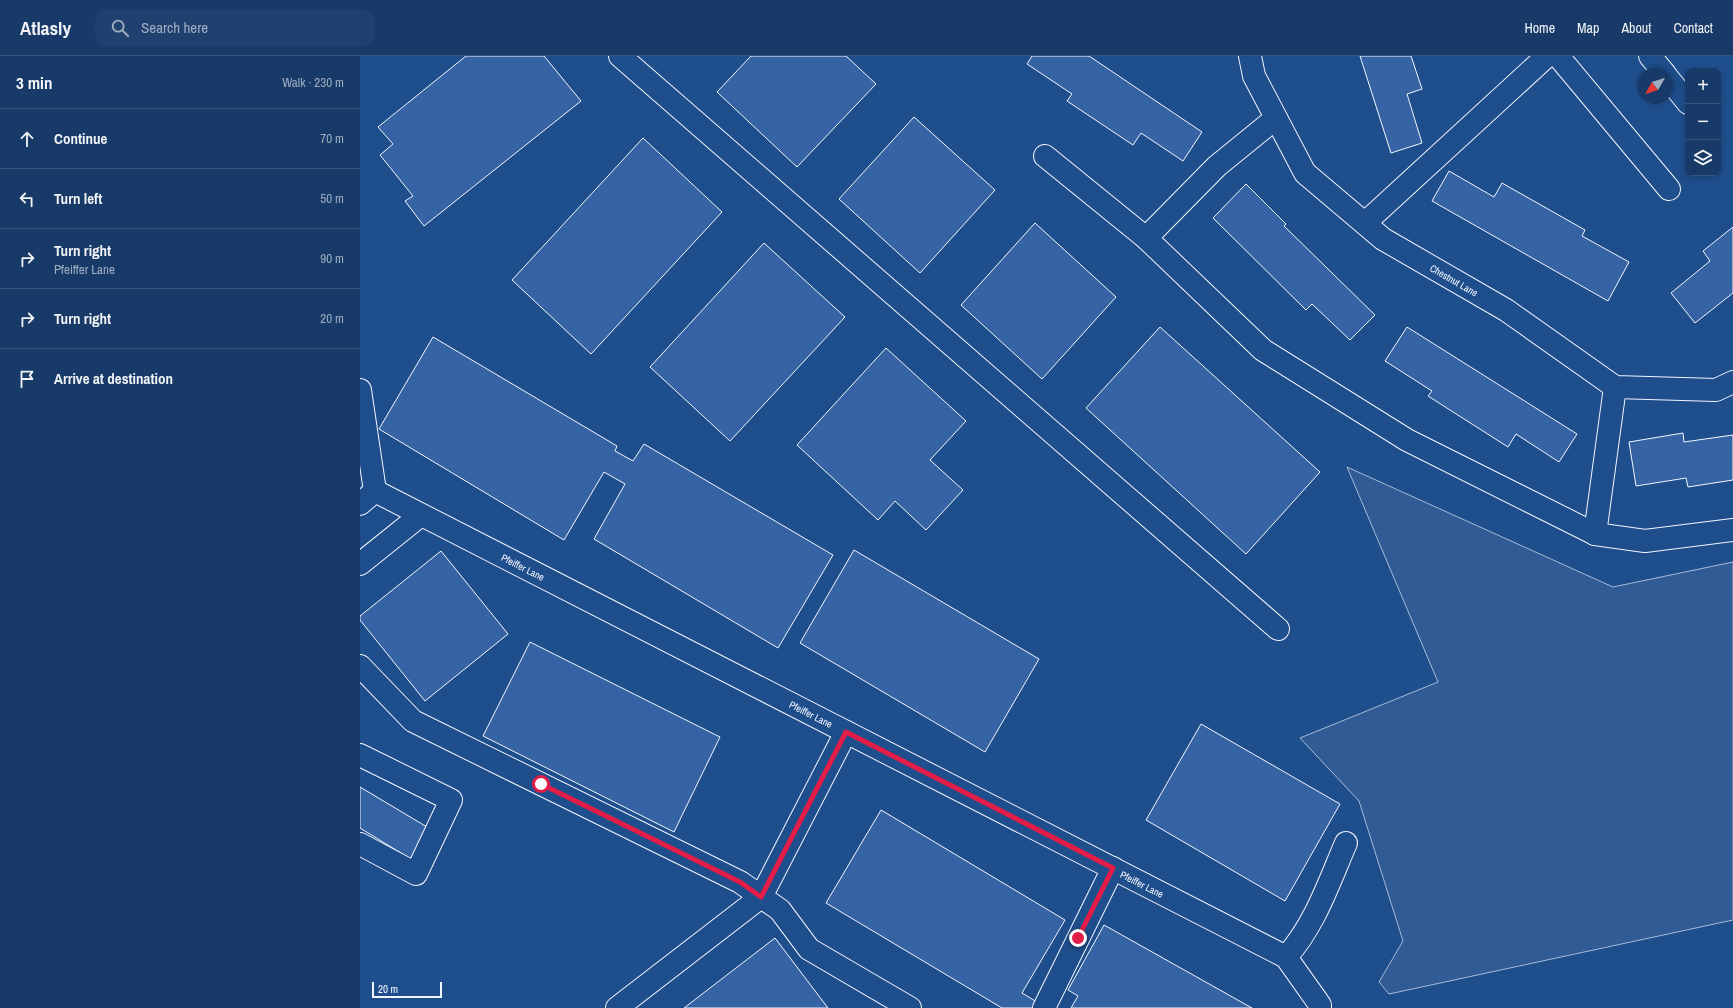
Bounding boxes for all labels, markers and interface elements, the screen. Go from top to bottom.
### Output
search box [95,10,375,46]
text: Atlasly [20,15,71,41]
icon: search [109,17,131,39]
text: Search here [141,17,208,38]
text: Home [1524,19,1555,37]
text: Map [1577,19,1599,37]
text: About [1621,19,1651,37]
text: Contact [1673,19,1713,37]
north arrow [1637,68,1673,104]
map controls [1685,68,1721,176]
button: + [1685,68,1721,104]
text: 3 min [16,71,52,94]
text: Walk · 230 m [282,74,344,91]
button: − [1685,104,1721,140]
icon: ahead [16,128,38,150]
text: Continue [54,128,107,149]
text: 70 m [320,130,344,147]
button: layers [1685,140,1721,176]
icon: left [16,188,38,210]
text: Turn left [54,188,102,209]
text: 50 m [320,190,344,207]
text: Turn right [54,240,111,261]
icon: right [16,248,38,270]
text: 90 m [320,250,344,267]
text: Pfeiffer Lane [54,261,115,278]
street label: Chestnut Lane [1427,261,1480,300]
icon: right [16,308,38,330]
text: Turn right [54,308,111,329]
text: 20 m [320,310,344,327]
icon: arrive [16,368,38,390]
text: Arrive at destination [54,368,173,389]
street label: Pfeiffer Lane [499,551,547,584]
street label: Pfeiffer Lane [787,698,835,731]
route start [532,775,550,793]
street label: Pfeiffer Lane [1118,868,1166,901]
route end [1069,929,1087,947]
scale bar [372,980,442,999]
text: 20 m [378,982,398,996]

